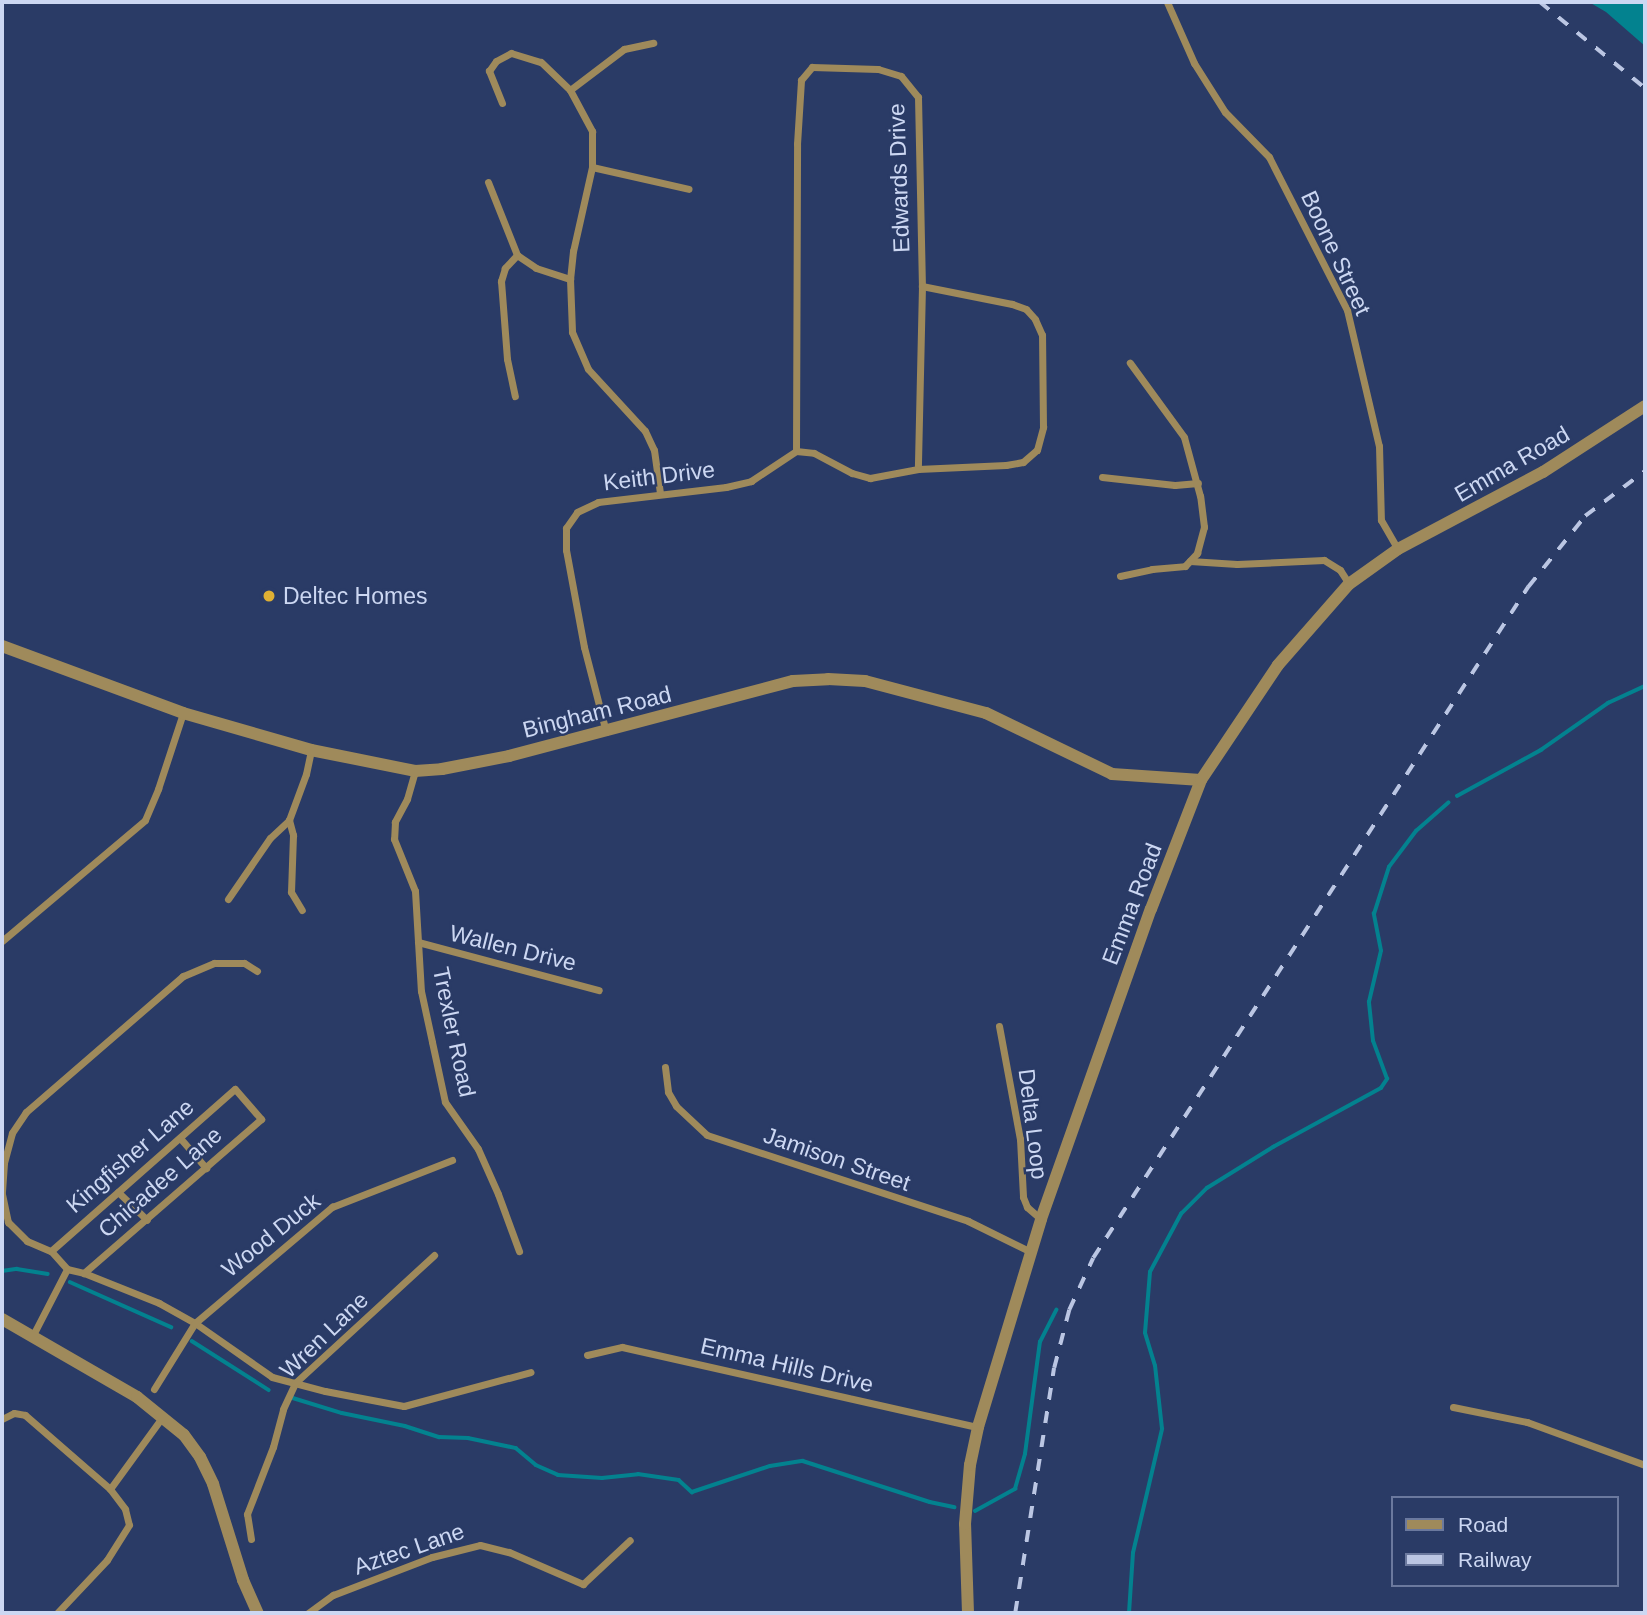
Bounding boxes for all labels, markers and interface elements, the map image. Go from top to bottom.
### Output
street label: Edwards Drive [883,103,915,253]
street label: Boone Street [1295,186,1377,320]
street label: Emma Road [1450,420,1574,508]
street label: Keith Drive [601,455,717,497]
place label: Deltec Homes [283,582,427,610]
marker: Deltec Homes [261,588,277,604]
street label: Bingham Road [520,680,674,744]
street label: Emma Road [1096,839,1168,969]
street label: Wallen Drive [447,919,579,977]
street label: Trexler Road [427,965,481,1099]
street label: Delta Loop [1013,1067,1053,1181]
street label: Kingfisher Lane [61,1093,199,1219]
street label: Chicadee Lane [93,1121,227,1243]
street label: Jamison Street [760,1121,914,1197]
street label: Wood Duck [216,1187,326,1283]
street label: Wren Lane [274,1286,374,1384]
street label: Emma Hills Drive [698,1332,876,1398]
legend [1392,1496,1619,1587]
text: Road [1458,1513,1508,1536]
street label: Aztec Lane [350,1517,468,1581]
text: Railway [1458,1548,1532,1571]

